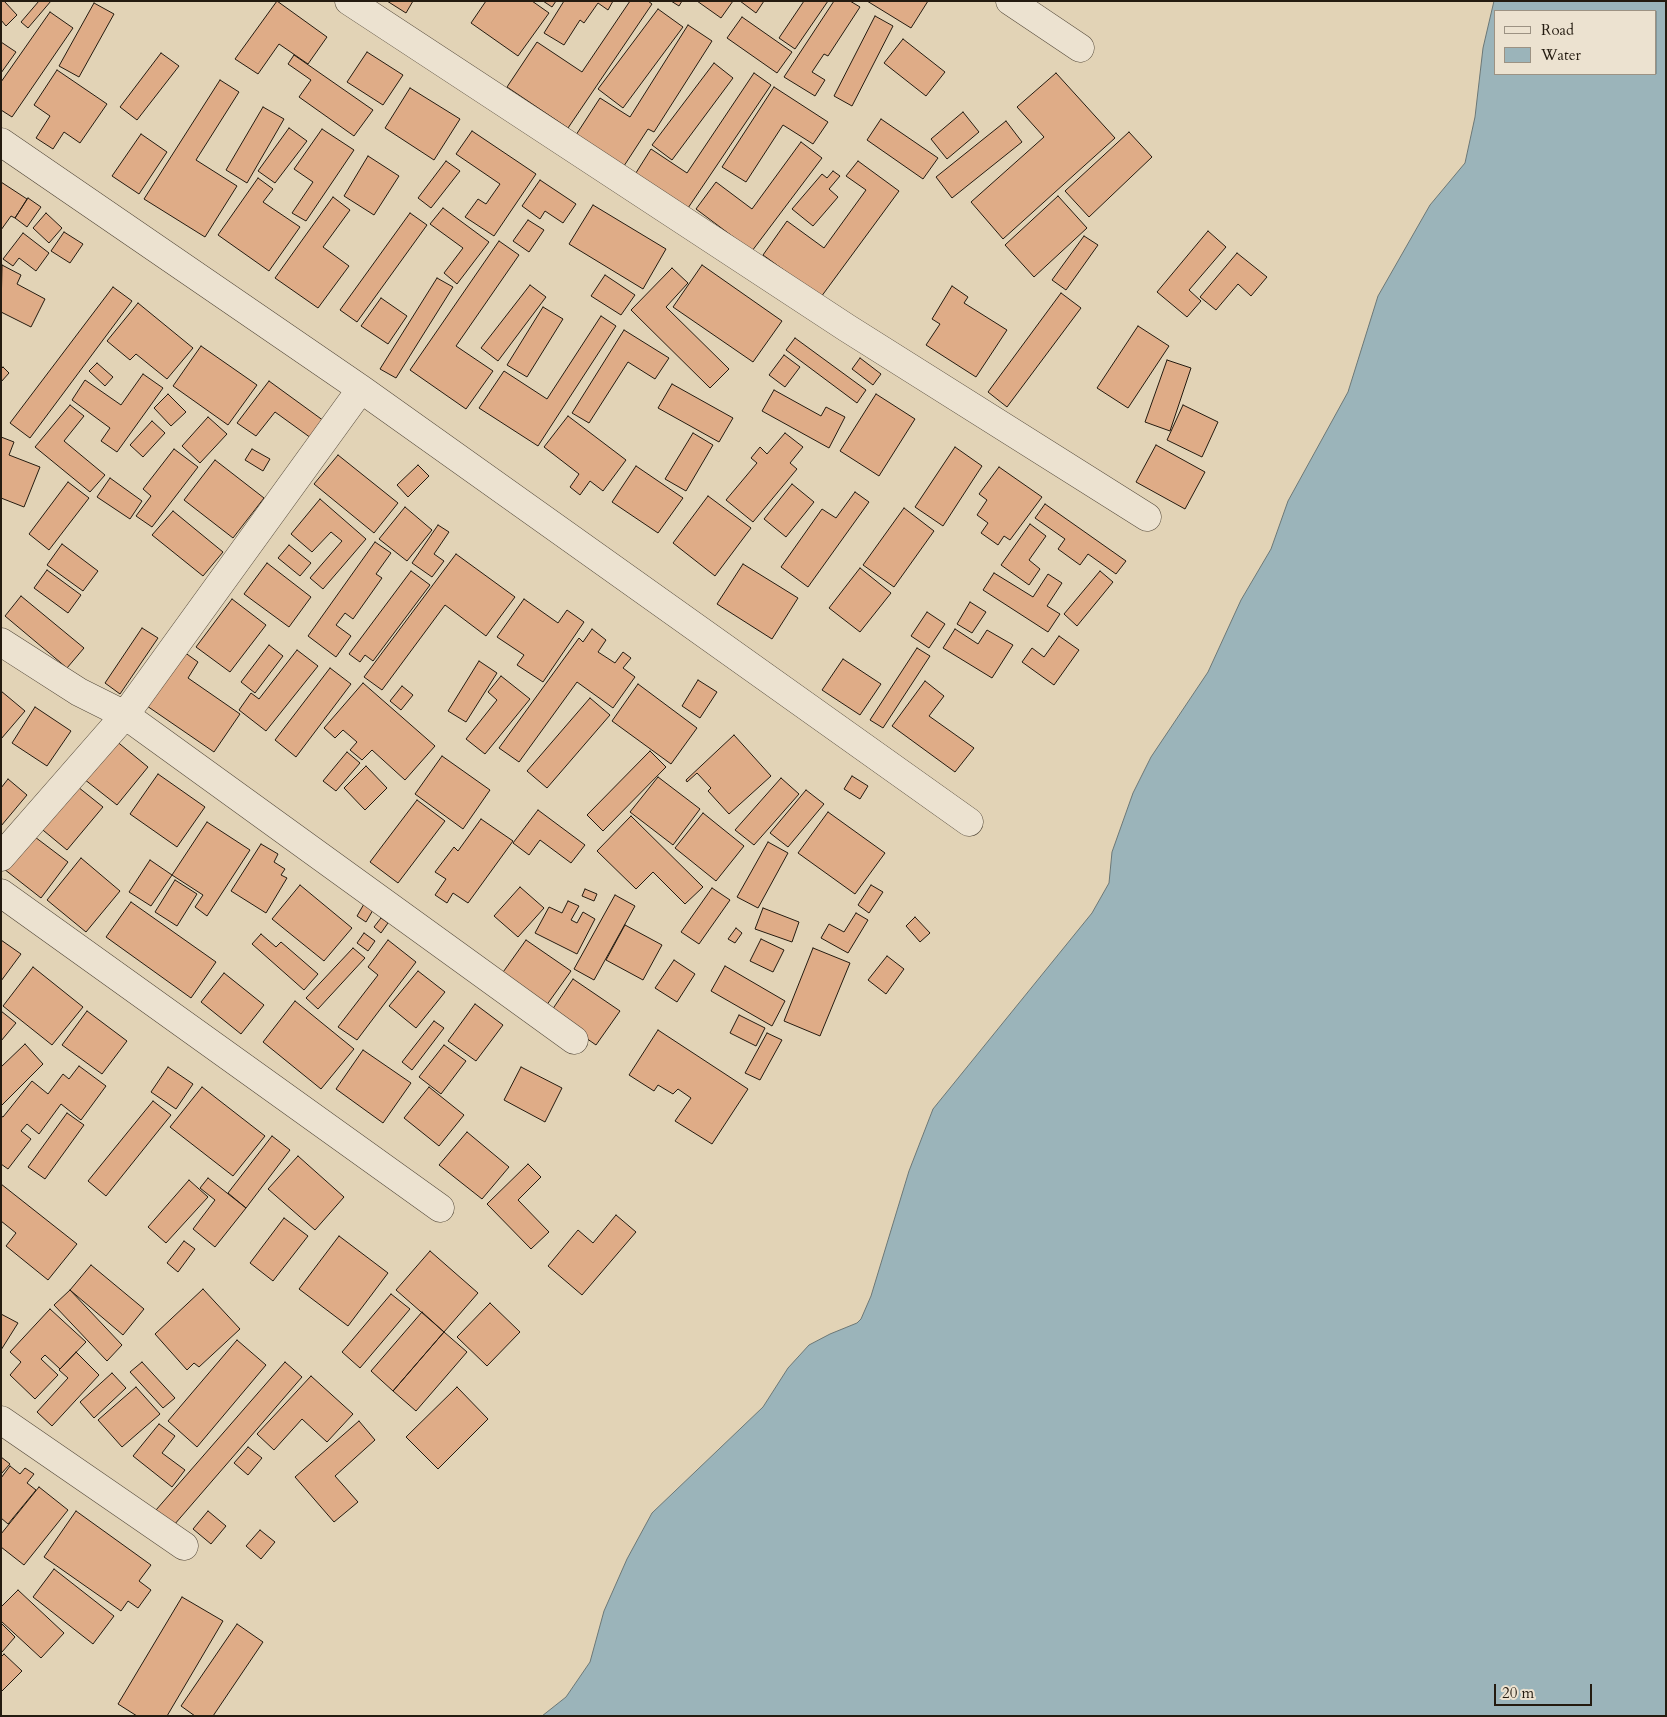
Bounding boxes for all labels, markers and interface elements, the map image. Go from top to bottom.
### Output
legend [1494,10,1657,75]
text: Road [1541,20,1574,40]
text: Water [1541,45,1581,65]
scale bar [1497,1674,1594,1706]
text: 20 m [1502,1683,1534,1703]

